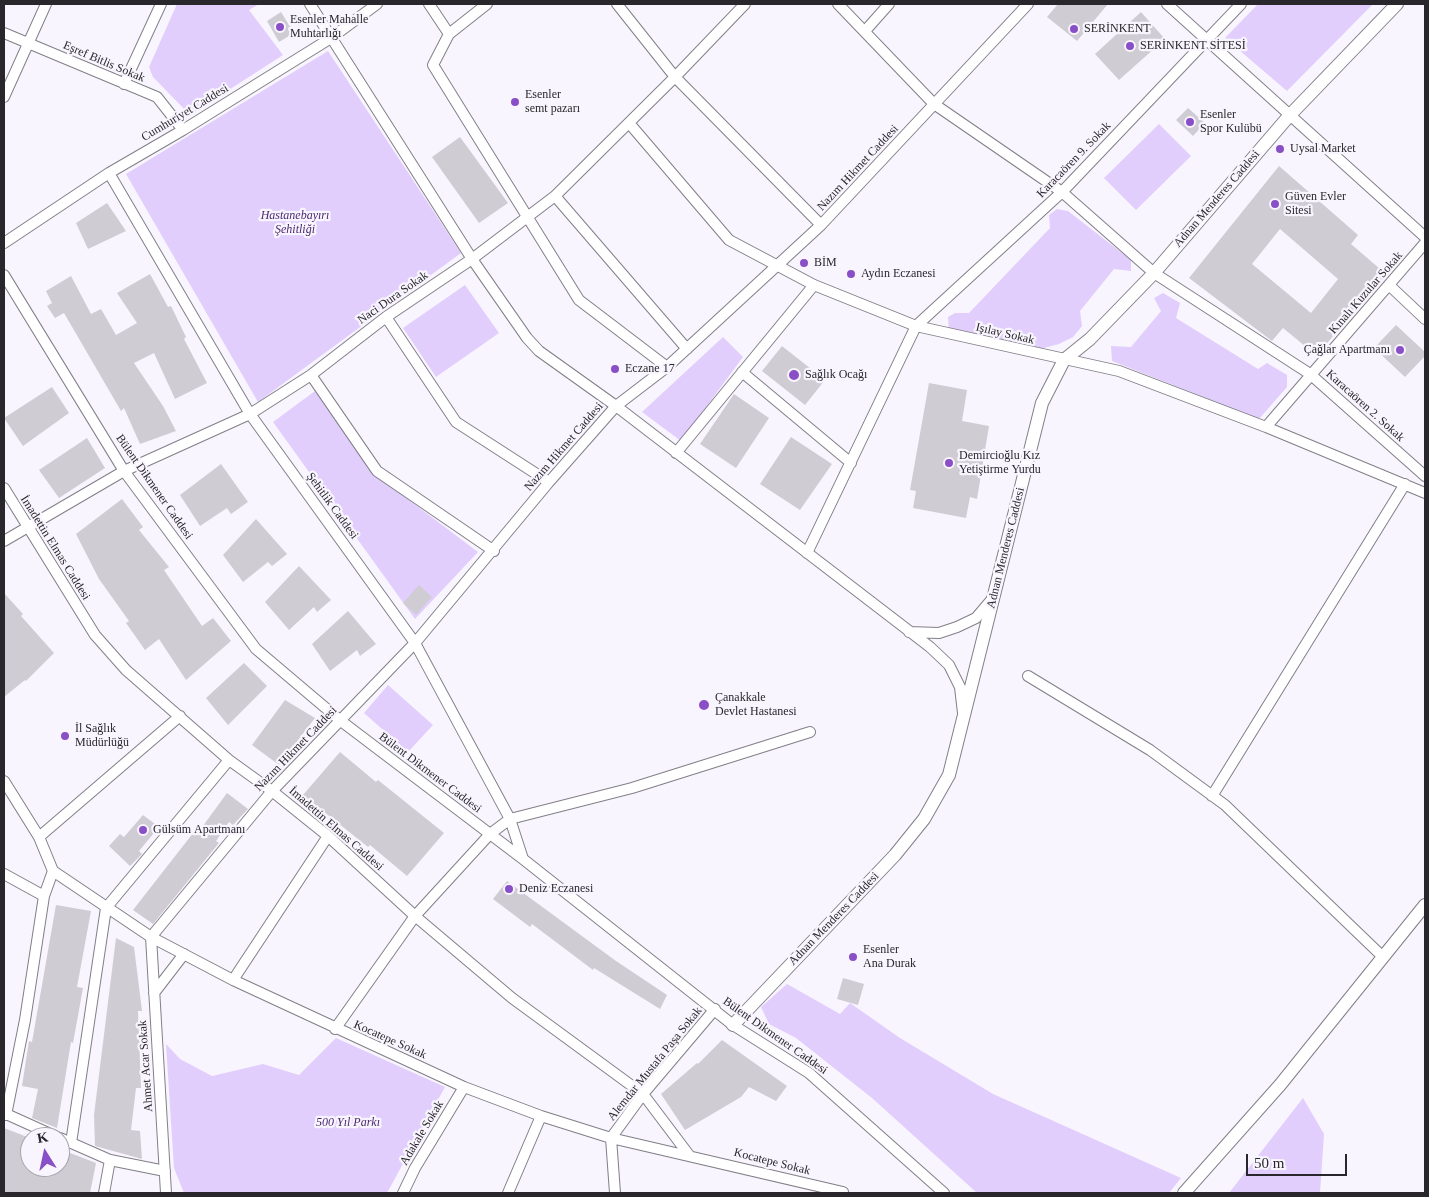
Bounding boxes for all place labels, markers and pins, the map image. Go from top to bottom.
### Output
place label: Esenler Mahalle Muhtarlığı [290,13,368,41]
marker: Esenler Mahalle Muhtarlığı [274,21,286,33]
place label: SERİNKENT [1084,22,1151,36]
marker: SERİNKENT [1068,23,1080,35]
place label: SERİNKENT SİTESİ [1140,39,1246,53]
marker: SERİNKENT SİTESİ [1124,40,1136,52]
place label: Esenler semt pazarı [525,88,580,116]
marker: Esenler semt pazarı [509,96,521,108]
place label: Esenler Spor Kulübü [1200,108,1262,136]
marker: Esenler Spor Kulübü [1184,116,1196,128]
place label: Uysal Market [1290,142,1356,156]
marker: Uysal Market [1274,143,1286,155]
place label: Güven Evler Sitesi [1285,190,1346,218]
marker: Güven Evler Sitesi [1269,198,1281,210]
place label: BİM [814,256,837,270]
marker: BİM [798,257,810,269]
place label: Aydın Eczanesi [861,267,936,281]
marker: Aydın Eczanesi [845,268,857,280]
place label: Çağlar Apartmanı [1304,343,1390,357]
marker: Çağlar Apartmanı [1394,344,1406,356]
place label: Eczane 17 [625,362,675,376]
marker: Eczane 17 [609,363,621,375]
marker: Sağlık Ocağı [787,368,801,382]
place label: Sağlık Ocağı [805,368,867,382]
place label: Demircioğlu Kız Yetiştirme Yurdu [959,449,1041,477]
marker: Demircioğlu Kız Yetiştirme Yurdu [943,457,955,469]
place label: Çanakkale Devlet Hastanesi [715,691,797,719]
marker: Çanakkale Devlet Hastanesi [697,698,711,712]
place label: İl Sağlık Müdürlüğü [75,722,129,750]
marker: İl Sağlık Müdürlüğü [59,730,71,742]
place label: Gülsüm Apartmanı [153,823,245,837]
marker: Gülsüm Apartmanı [137,824,149,836]
place label: Deniz Eczanesi [519,882,593,896]
marker: Deniz Eczanesi [503,883,515,895]
place label: Esenler Ana Durak [863,943,916,971]
marker: Esenler Ana Durak [847,951,859,963]

